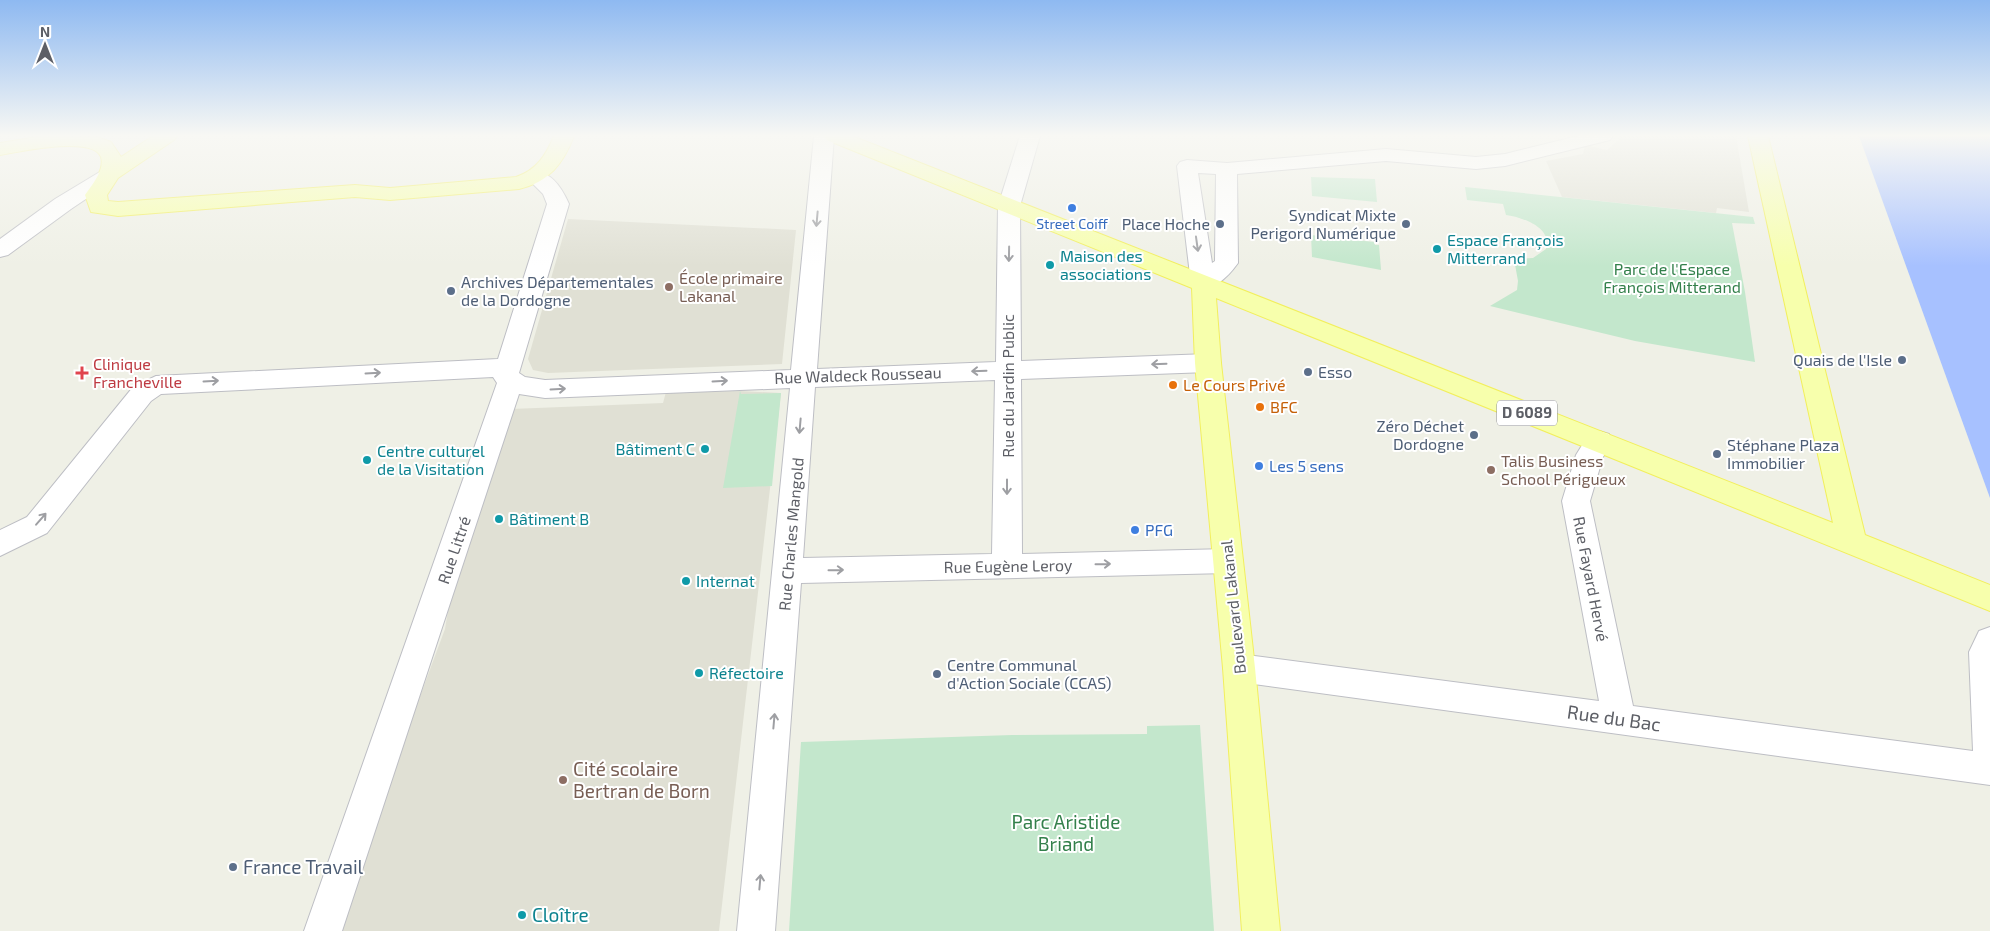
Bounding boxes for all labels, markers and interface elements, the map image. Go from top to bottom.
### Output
north arrow [20,20,70,70]
text: N [40,23,50,40]
marker: Street Coiff [1066,202,1078,214]
place label: Syndicat Mixte Perigord Numérique [1251,205,1396,242]
one-way arrow [813,211,822,227]
place label: Place Hoche [1122,214,1210,233]
place label: Street Coiff [1036,215,1109,232]
marker: Place Hoche [1214,218,1226,230]
marker: Syndicat Mixte Perigord Numérique [1400,218,1412,230]
place label: Espace François Mitterrand [1447,230,1564,267]
one-way arrow [1192,236,1202,252]
marker: Espace François Mitterrand [1431,243,1443,255]
one-way arrow [1004,246,1014,262]
place label: Maison des associations [1060,246,1151,283]
marker: Maison des associations [1044,259,1056,271]
park label: Parc de l'Espace François Mitterand [1603,259,1741,297]
place label: École primaire Lakanal [679,268,783,305]
place label: Archives Départementales de la Dordogne [461,272,654,309]
marker: École primaire Lakanal [663,281,675,293]
marker: Archives Départementales de la Dordogne [445,285,457,297]
street label: Rue du Jardin Public [998,314,1017,458]
place label: Quais de l'Isle [1793,350,1892,370]
place label: Clinique Francheville [93,354,182,391]
marker: Quais de l'Isle [1896,354,1908,366]
one-way arrow [1151,360,1167,369]
street label: Rue Waldeck Rousseau [774,362,942,387]
place label: Esso [1318,362,1352,381]
marker: Clinique Francheville [75,366,89,380]
one-way arrow [971,366,988,376]
marker: Esso [1302,366,1314,378]
one-way arrow [365,369,381,378]
place label: Le Cours Privé [1183,375,1286,394]
one-way arrow [202,376,218,385]
one-way arrow [712,376,728,386]
marker: Le Cours Privé [1167,379,1179,391]
one-way arrow [550,384,566,393]
place label: BFC [1270,397,1298,416]
road number: D 6089 [1497,400,1557,426]
marker: BFC [1254,401,1266,413]
place label: Zéro Déchet Dordogne [1376,416,1464,453]
one-way arrow [795,418,805,434]
marker: Zéro Déchet Dordogne [1468,429,1480,441]
place label: Stéphane Plaza Immobilier [1727,435,1839,472]
place label: Bâtiment C [616,439,695,458]
place label: Centre culturel de la Visitation [377,441,485,478]
marker: Bâtiment C [699,443,711,455]
marker: Stéphane Plaza Immobilier [1711,448,1723,460]
place label: Talis Business School Périgueux [1501,451,1626,488]
marker: Centre culturel de la Visitation [361,454,373,466]
place label: Les 5 sens [1269,456,1344,475]
street label: Rue Charles Mangold [774,457,807,611]
marker: Les 5 sens [1253,460,1265,472]
marker: Talis Business School Périgueux [1485,464,1497,476]
one-way arrow [1002,478,1012,495]
place label: Bâtiment B [509,509,589,528]
one-way arrow [36,513,47,526]
street label: Rue Littré [433,513,474,586]
marker: Bâtiment B [493,513,505,525]
street label: Rue Fayard Hervé [1570,515,1613,643]
place label: PFG [1145,520,1173,539]
marker: PFG [1129,524,1141,536]
street label: Boulevard Lakanal [1216,539,1249,675]
street label: Rue Eugène Leroy [944,555,1073,576]
one-way arrow [1095,559,1111,569]
one-way arrow [828,565,844,575]
place label: Internat [696,571,755,590]
marker: Internat [680,575,692,587]
place label: Centre Communal d'Action Sociale (CCAS) [947,655,1112,692]
place label: Réfectoire [709,663,784,682]
marker: Réfectoire [693,667,705,679]
marker: Centre Communal d'Action Sociale (CCAS) [931,668,943,680]
street label: Rue du Bac [1566,700,1662,735]
one-way arrow [769,713,779,729]
place label: Cité scolaire Bertran de Born [573,757,710,802]
marker: Cité scolaire Bertran de Born [557,774,569,786]
park label: Parc Aristide Briand [1012,810,1120,855]
place label: France Travail [243,855,364,878]
marker: France Travail [227,861,239,873]
one-way arrow [755,875,765,891]
place label: Cloître [532,903,589,926]
marker: Cloître [516,909,528,921]

